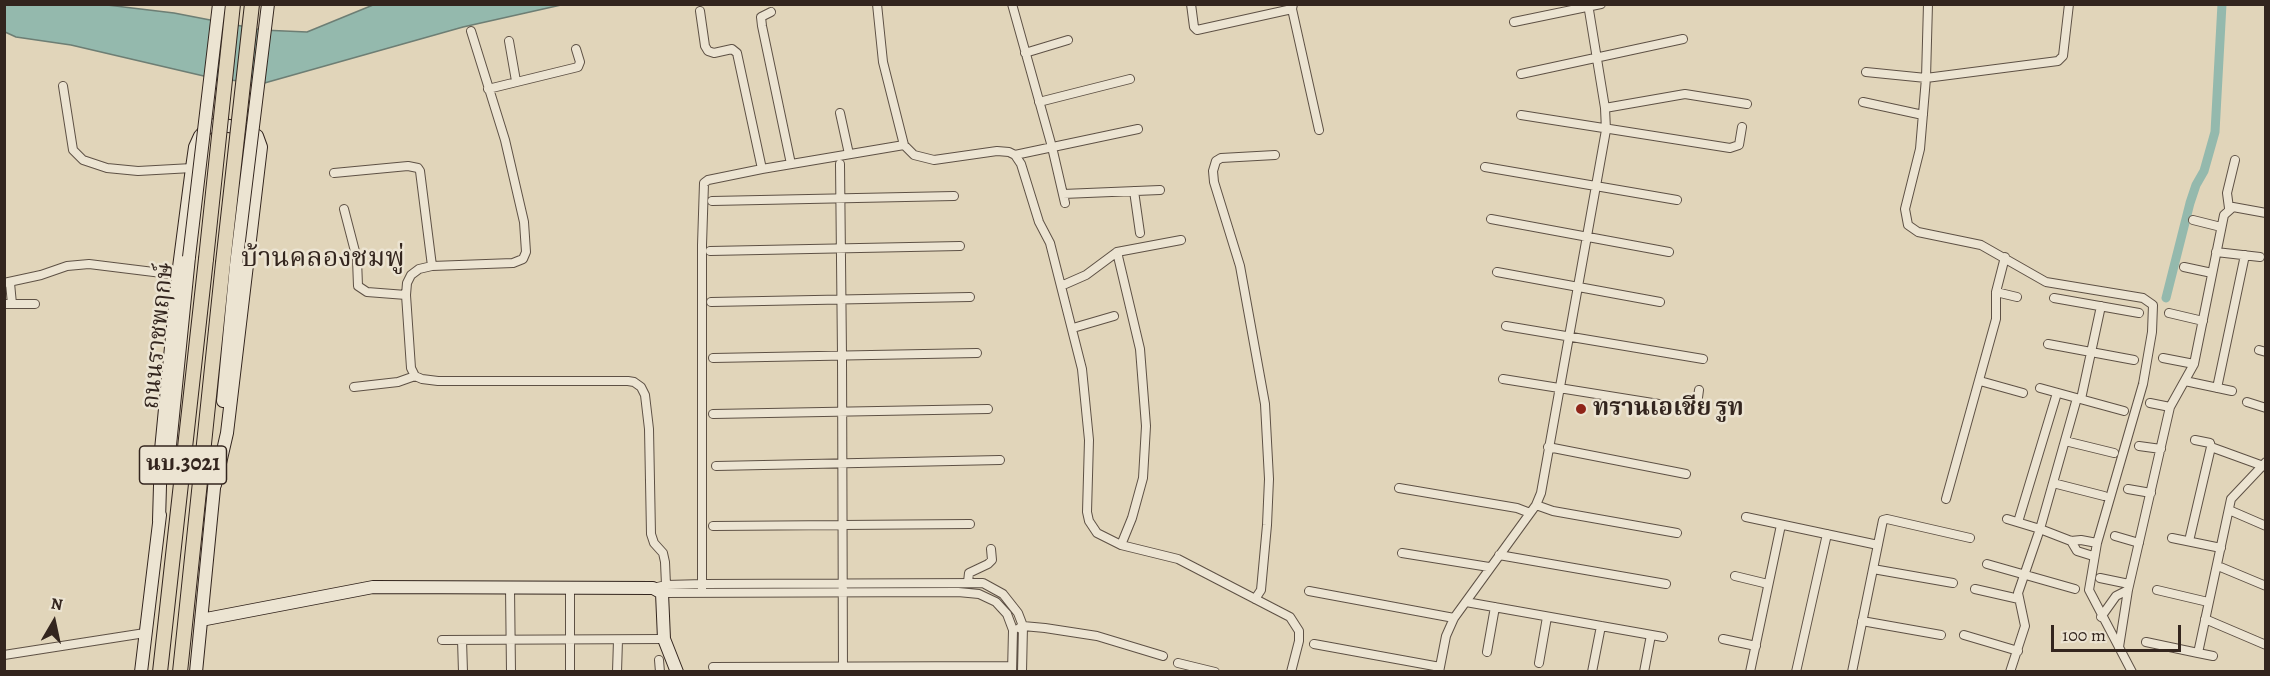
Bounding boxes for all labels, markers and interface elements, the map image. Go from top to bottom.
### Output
district label: บ้านคลองชมพู่ [241,243,405,275]
street label: ถนนราชพฤกษ์ [137,261,181,411]
place label: ทรานเอเชีย รูท [1593,395,1744,423]
marker: ทรานเอเชีย รูท [1574,402,1588,416]
road number: นบ.3021 [140,446,226,484]
north arrow [24,592,84,652]
text: N [49,592,64,616]
scale bar [2054,613,2184,651]
text: 100 m [2062,623,2106,647]

